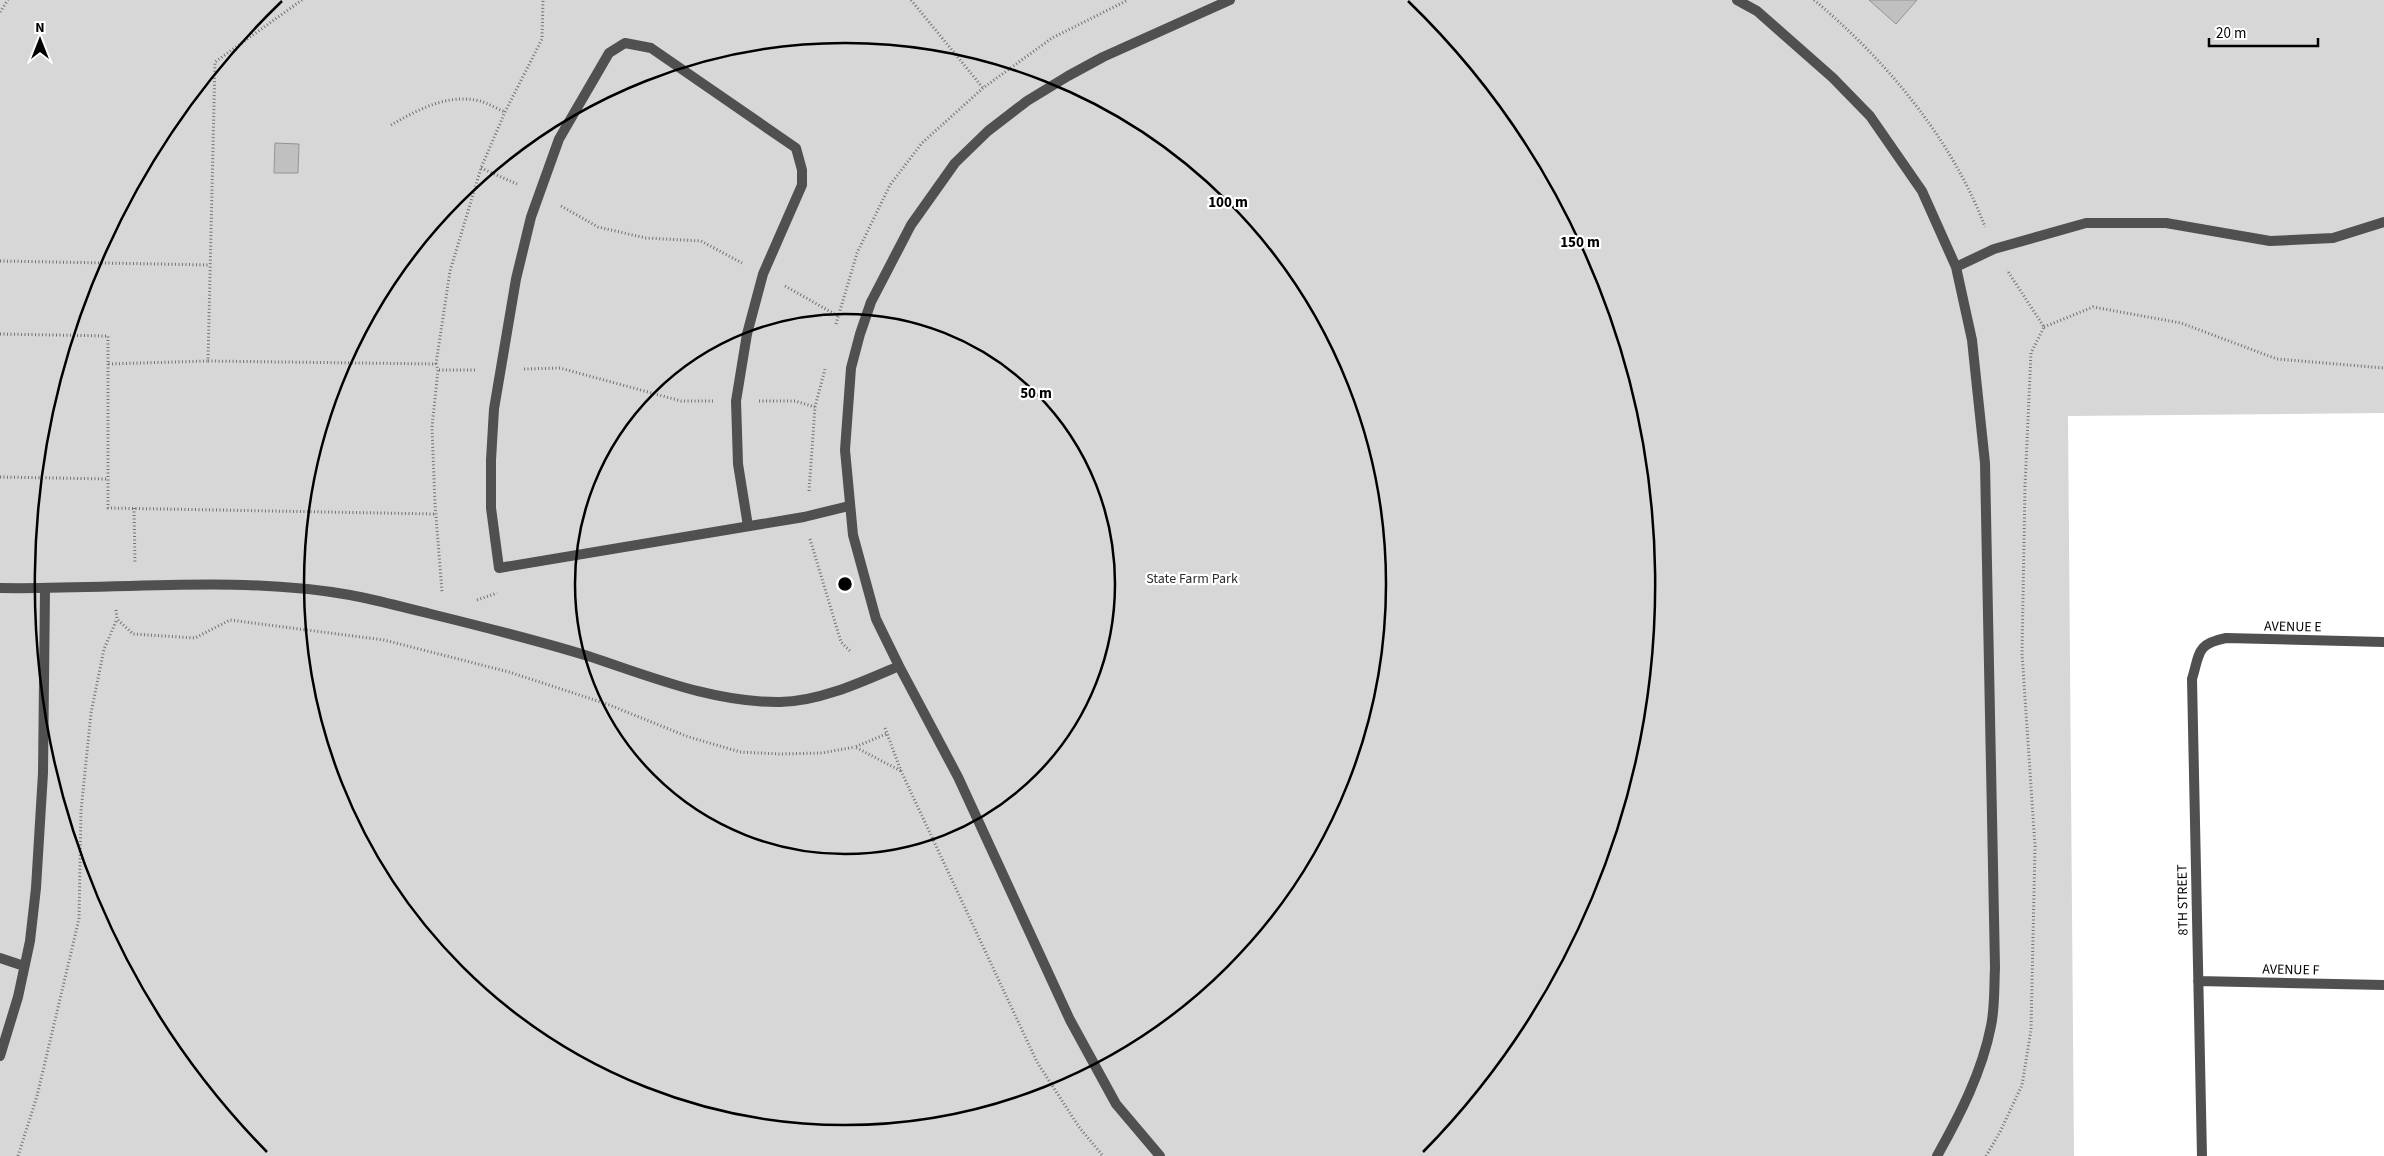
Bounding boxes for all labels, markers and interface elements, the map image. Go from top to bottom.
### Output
north arrow [15,15,65,65]
scale bar [2209,15,2318,47]
text: N [35,18,45,38]
text: 20 m [2216,23,2246,44]
text: 100 m [1208,192,1248,213]
text: 150 m [1560,232,1600,253]
text: 50 m [1020,383,1052,404]
park label: State Farm Park [1146,569,1238,589]
centre of rings [836,575,854,593]
street label: AVENUE E [2264,616,2322,638]
street label: 8TH STREET [2172,864,2194,936]
street label: AVENUE F [2262,960,2320,980]

